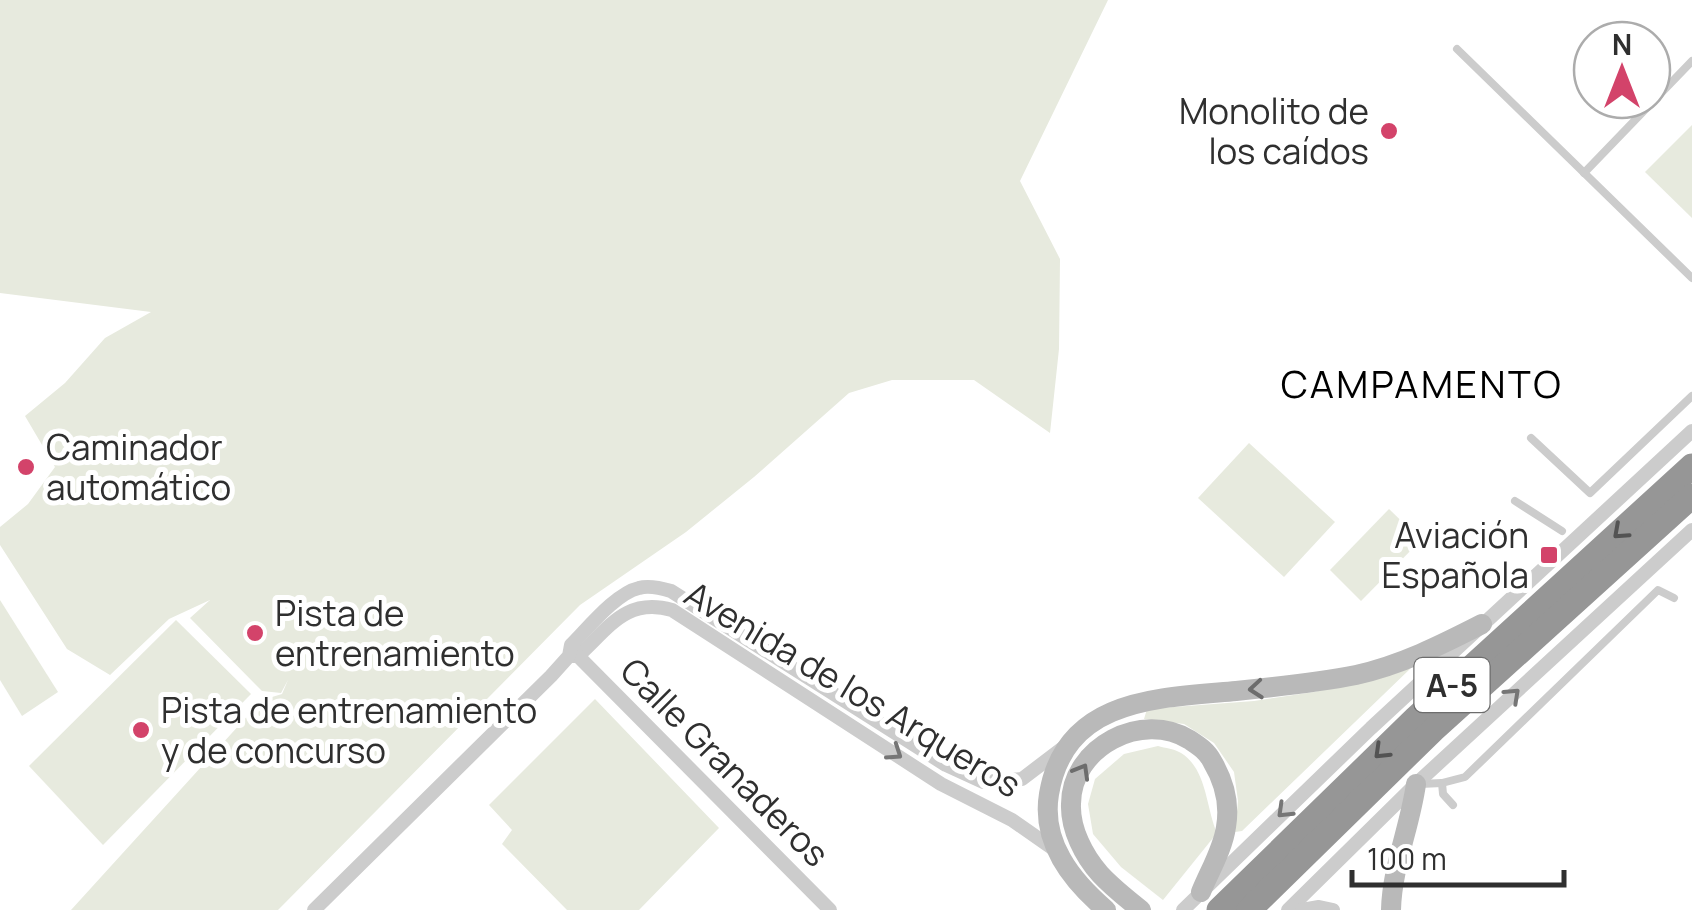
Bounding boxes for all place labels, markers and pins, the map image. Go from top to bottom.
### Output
place label: Monolito de los caídos [1179,87,1369,175]
marker: Monolito de los caídos [1378,120,1400,142]
place label: Caminador automático [46,423,231,511]
marker: Caminador automático [15,456,37,478]
place label: Aviación Española [1381,511,1529,599]
marker: Aviación Española [1538,544,1560,566]
place label: Pista de entrenamiento [275,589,515,677]
marker: Pista de entrenamiento [244,622,266,644]
place label: Pista de entrenamiento y de concurso [161,686,537,774]
marker: Pista de entrenamiento y de concurso [130,719,152,741]

